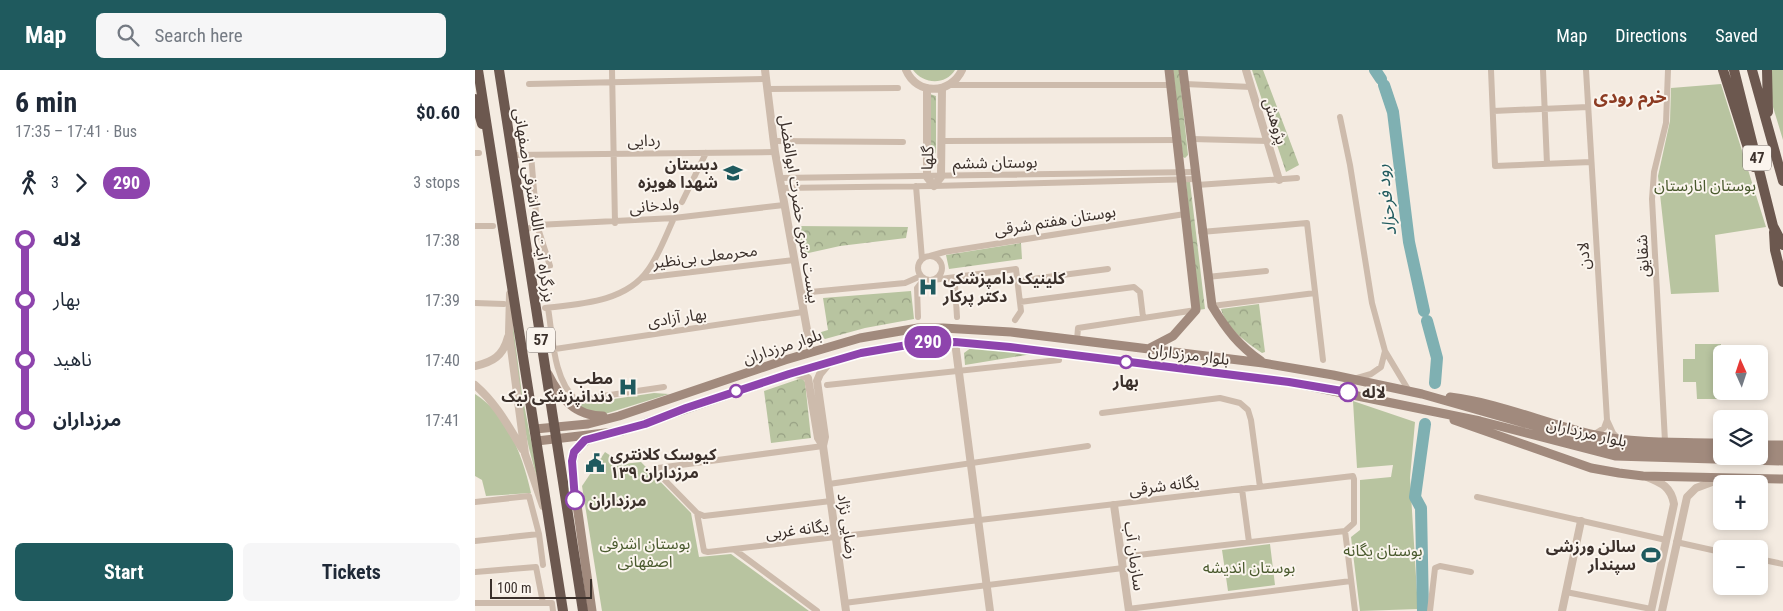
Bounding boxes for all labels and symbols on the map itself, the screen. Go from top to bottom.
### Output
district label: خرم رودی [1593,86,1667,110]
street label: پژوهش [1258,96,1292,147]
street label: بزرگراه آیت الله اشرفی اصفهانی [510,107,559,303]
street label: بیست متری حضرت ابوالفضل [775,114,824,305]
street label: ردایی [627,131,661,150]
street label: گلها [918,145,937,170]
road number: 47 [1743,146,1771,170]
street label: بوستان ششم [952,152,1038,176]
place label: دبستان شهدا هویزه [638,155,718,192]
school or university icon: دبستان شهدا هویزه [722,162,744,184]
water label: رود فرحزاد [1371,163,1401,237]
park label: بوستان انارستان [1654,176,1756,195]
street label: ولدخانی [628,194,680,217]
street label: بوستان هفتم شرقی [993,202,1118,242]
street label: شقایق [1632,234,1654,278]
street label: محرمعلی بی‌نظیر [651,241,758,272]
street label: لادن [1573,242,1594,270]
place label: کلینیک دامپزشکی دکتر پرکار [942,269,1066,307]
hospital icon: کلینیک دامپزشکی دکتر پرکار [917,276,939,298]
street label: بهار آزادی [646,304,708,331]
street label: بلوار مرزداران [740,325,824,368]
line badge: 290 [899,326,957,358]
road number: 57 [527,328,555,352]
street label: بلوار مرزداران [1147,340,1231,369]
north arrow [1713,345,1767,400]
marker: بهار [1119,355,1133,369]
place label: مطب دندانپزشکی نیک [501,369,613,407]
place label: بهار [1112,372,1139,391]
hospital icon: مطب دندانپزشکی نیک [617,376,639,398]
marker: لاله [1338,382,1358,402]
place label: لاله [1362,383,1386,402]
unlabelled marker [729,384,743,398]
street label: بلوار مرزداران [1545,414,1629,451]
place label: کیوسک کلانتری ۱۳۹ مرزداران [610,445,717,482]
public building icon: کیوسک کلانتری ۱۳۹ مرزداران [584,452,606,474]
street label: یگانه شرقی [1128,472,1200,499]
marker: مرزداران [565,490,585,510]
place label: مرزداران [589,491,647,510]
street label: رضایی نژاد [833,492,862,560]
street label: یگانه غربی [764,516,830,543]
street label: سازمان آب [1120,520,1149,592]
park label: بوستان اشرفی اصفهانی [600,534,690,571]
place label: سالن ورزشی سپندار [1546,537,1636,575]
park label: بوستان یگانه [1343,541,1423,560]
sports icon: سالن ورزشی سپندار [1640,544,1662,566]
park label: بوستان اندیشه [1203,558,1295,577]
scale bar [490,576,593,599]

